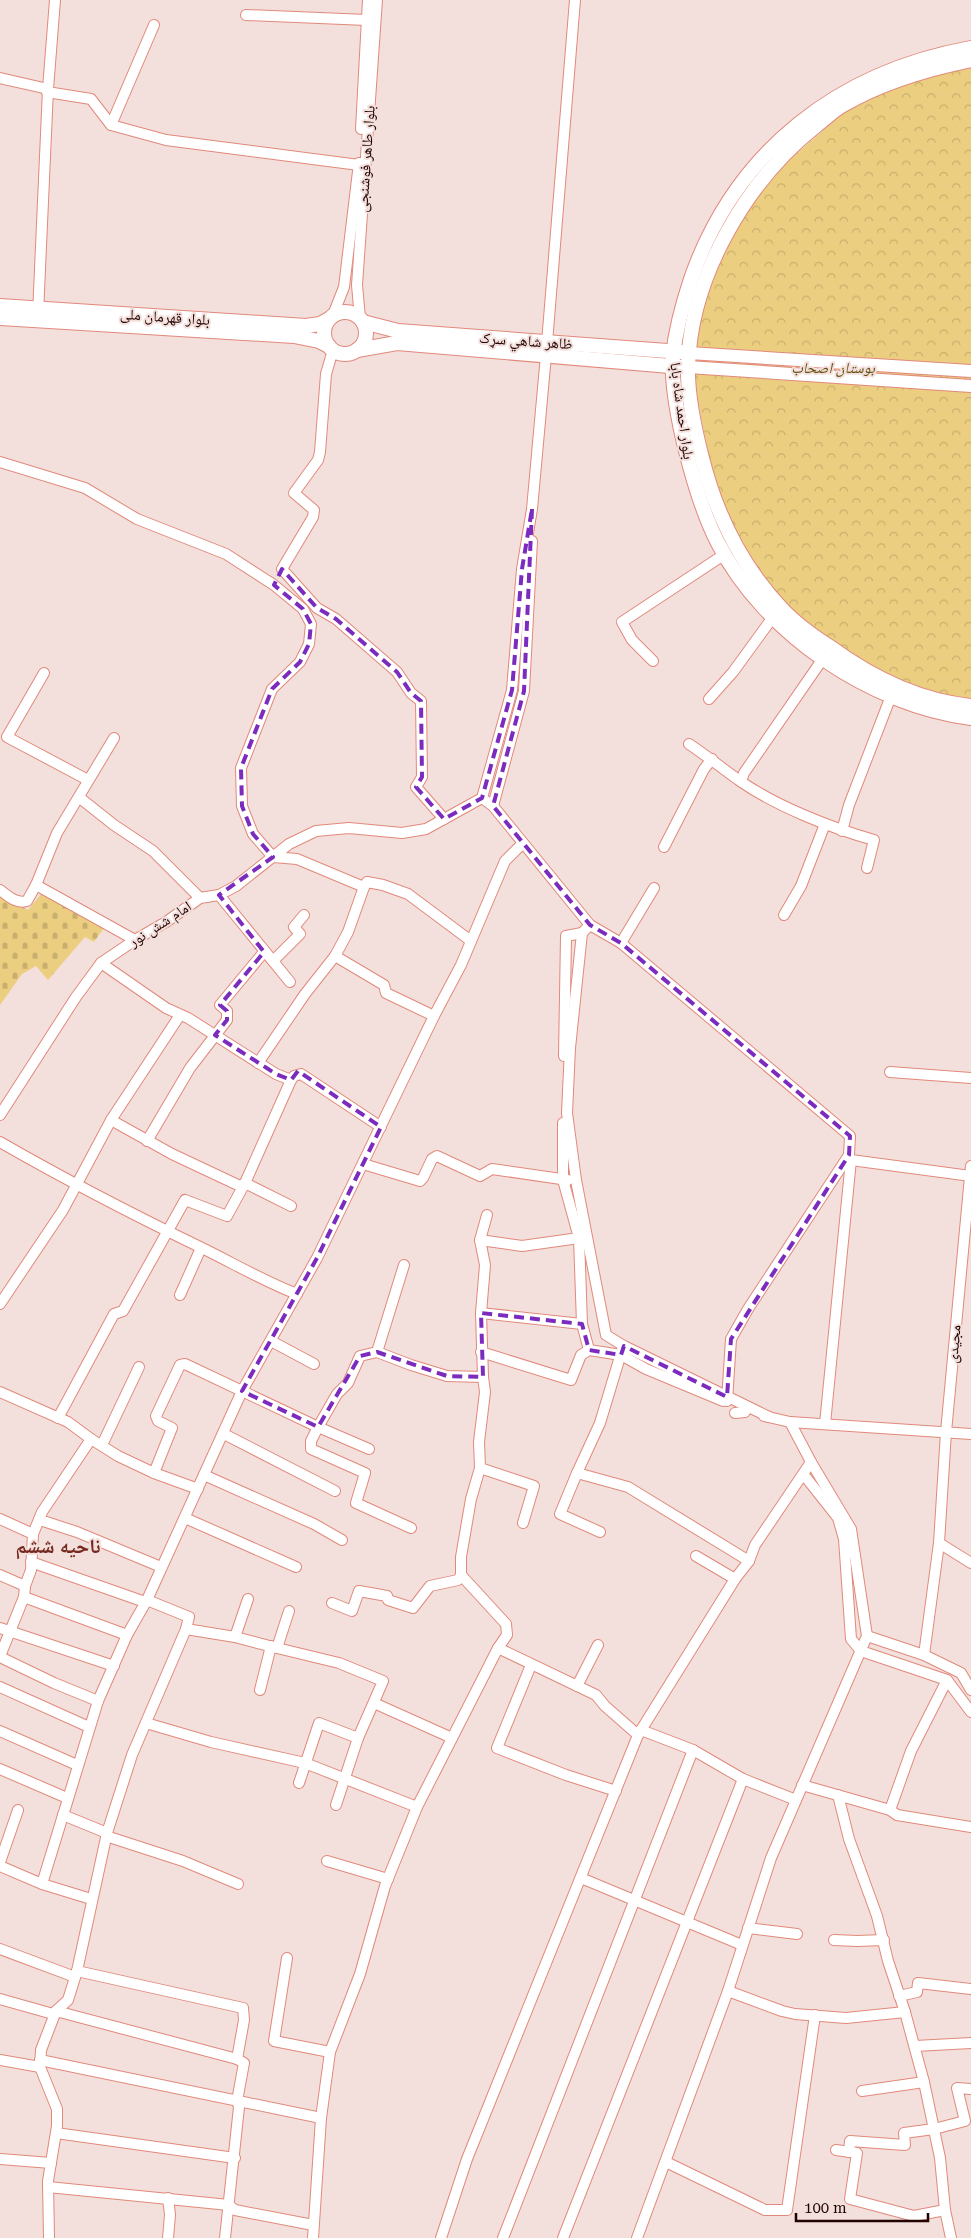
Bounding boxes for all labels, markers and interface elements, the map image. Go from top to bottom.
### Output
street label: بلوار طاهر فوشنجی [353,105,380,213]
street label: بلوار قهرمان ملی [119,305,211,330]
street label: ظاهر شاهي سړک [479,329,573,356]
park label: بوستان اصحاب [791,359,876,377]
street label: بلوار احمد شاه بابا [666,361,698,461]
street label: امام شش نور [124,897,195,952]
street label: مجیدی [943,1324,966,1364]
district label: ناحیه ششم [16,1534,100,1560]
scale bar [796,2190,928,2222]
text: 100 m [804,2199,847,2217]

